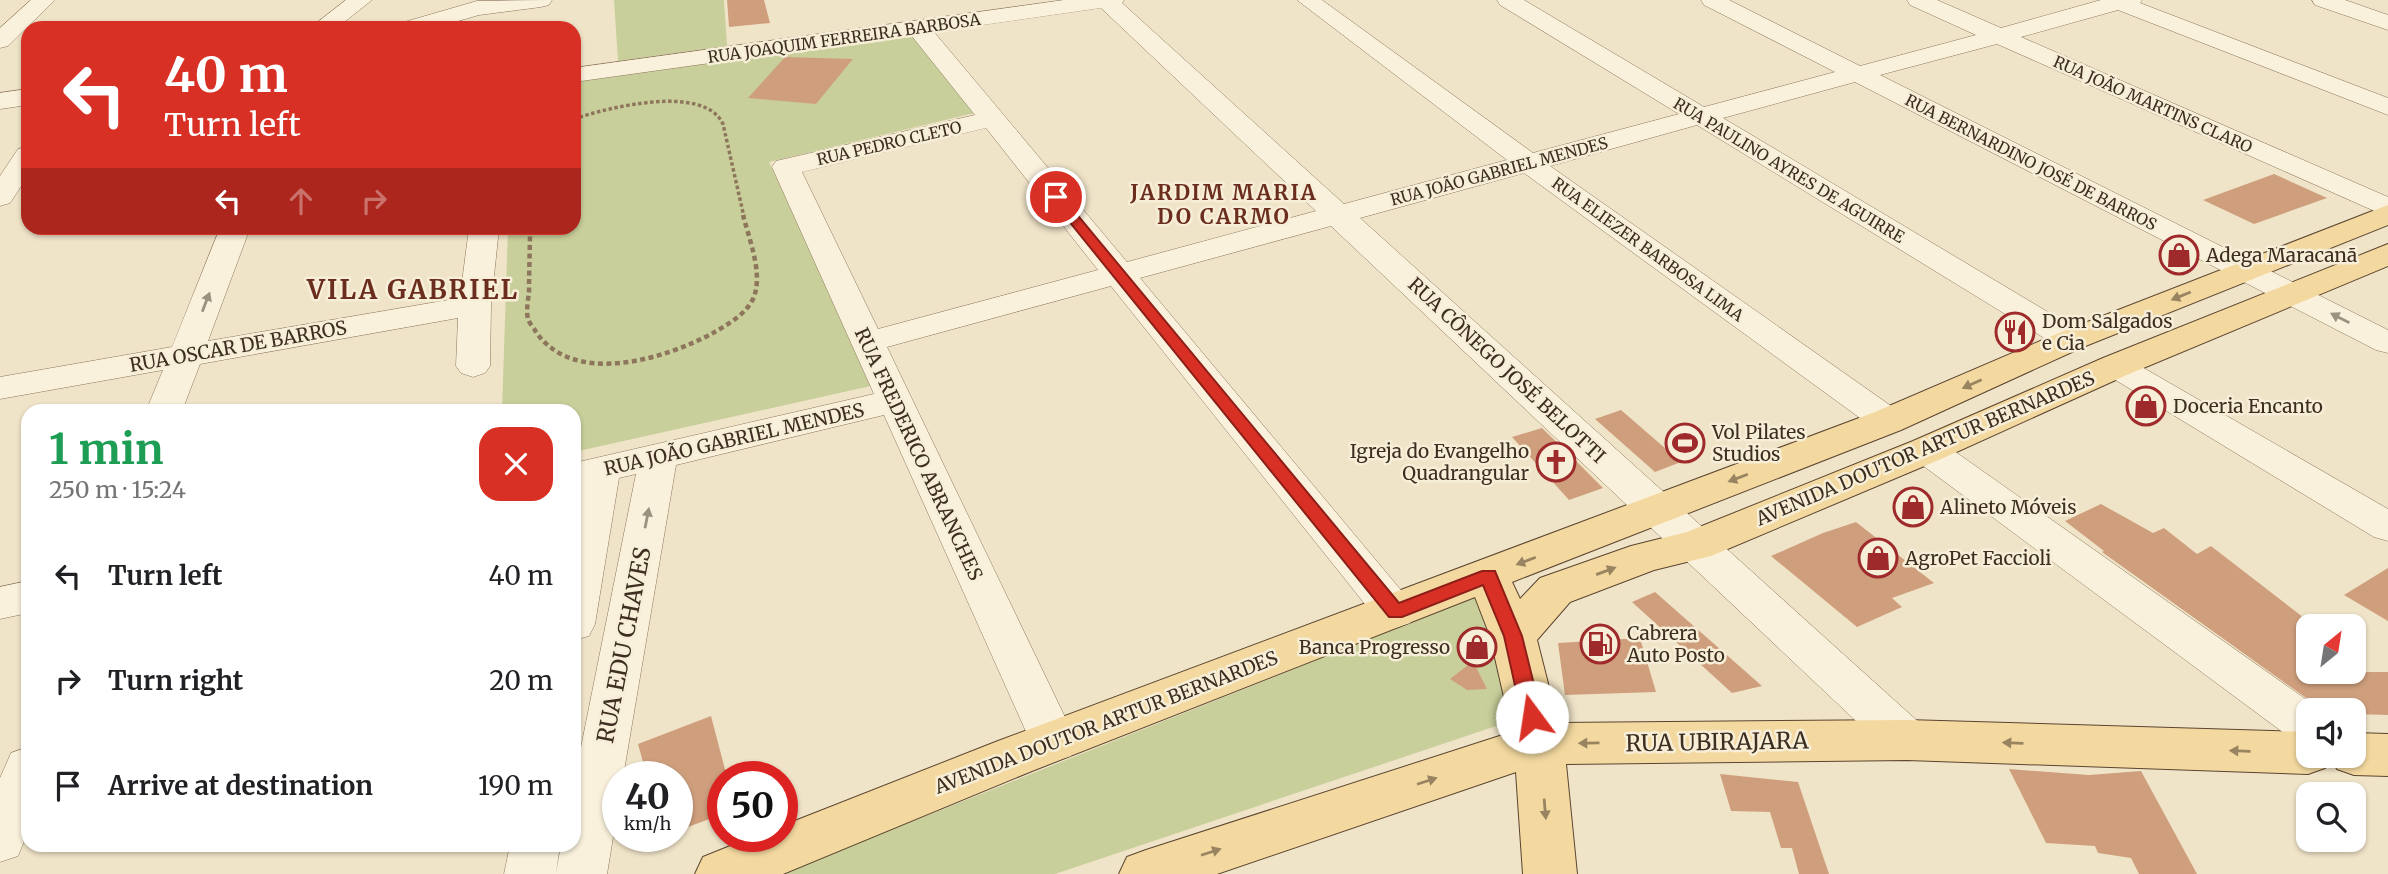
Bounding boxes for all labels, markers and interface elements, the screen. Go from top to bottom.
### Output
street label: RUA JOAQUIM FERREIRA BARBOSA [706,9,982,67]
text: 40 m [164,44,288,105]
icon: left [49,49,140,140]
street label: RUA JOÃO MARTINS CLARO [2050,51,2256,157]
street label: RUA BERNARDINO JOSÉ DE BARROS [1902,90,2160,234]
street label: RUA PAULINO AYRES DE AGUIRRE [1670,93,1909,247]
text: Turn left [164,105,301,145]
street label: RUA PEDRO CLETO [815,117,964,169]
street label: RUA JOÃO GABRIEL MENDES [1388,132,1610,210]
pin [1026,167,1086,227]
street label: RUA ELIEZER BARBOSA LIMA [1548,173,1748,326]
icon: arrive [1037,178,1075,216]
district label: JARDIM MARIA DO CARMO [1129,179,1318,230]
icon: left [209,182,247,220]
icon: ahead [282,182,320,220]
icon: right [355,182,393,220]
shop icon: Adega Maracanã [2158,234,2200,276]
place label: Adega Maracanã [2205,243,2357,267]
street label: RUA CÔNEGO JOSÉ BELOTTI [1403,272,1611,468]
district label: VILA GABRIEL [306,273,519,306]
one-way arrow [2171,290,2192,301]
one-way arrow [201,291,212,312]
place label: Dom Salgados e Cia [2042,309,2172,355]
restaurant icon: Dom Salgados e Cia [1994,311,2036,353]
one-way arrow [2330,313,2350,324]
street label: RUA OSCAR DE BARROS [128,315,348,377]
street label: RUA FREDERICO ABRANCHES [850,324,988,584]
street label: AVENIDA DOUTOR ARTUR BERNARDES [1751,365,2098,531]
one-way arrow [1961,379,1982,390]
shop icon: Doceria Encanto [2125,385,2167,427]
place label: Doceria Encanto [2173,394,2323,418]
street label: RUA JOÃO GABRIEL MENDES [602,397,866,481]
place label: Vol Pilates Studios [1711,420,1806,466]
sports icon: Vol Pilates Studios [1664,422,1706,464]
text: 1 min [49,423,163,475]
button: close [479,427,553,501]
place label: Igreja do Evangelho Quadrangular [1350,439,1529,485]
church icon: Igreja do Evangelho Quadrangular [1535,441,1577,483]
one-way arrow [1728,473,1749,484]
text: 250 m · 15:24 [49,475,186,504]
shop icon: Alineto Móveis [1892,486,1934,528]
place label: Alineto Móveis [1939,495,2077,519]
one-way arrow [642,507,653,529]
shop icon: AgroPet Faccioli [1857,537,1899,579]
street label: RUA EDU CHAVES [590,544,657,745]
place label: AgroPet Faccioli [1904,546,2051,570]
one-way arrow [1516,556,1537,567]
icon: left [49,557,87,595]
text: Turn left [108,559,222,592]
text: 40 m [489,559,553,592]
one-way arrow [1596,566,1617,577]
north arrow [2296,614,2366,684]
map controls [2296,614,2366,852]
place label: Cabrera Auto Posto [1626,621,1725,667]
fuel station icon: Cabrera Auto Posto [1579,623,1621,665]
shop icon: Banca Progresso [1456,626,1498,668]
place label: Banca Progresso [1299,635,1450,659]
street label: AVENIDA DOUTOR ARTUR BERNARDES [930,645,1281,799]
icon: right [49,662,87,700]
text: Turn right [108,664,243,697]
text: 20 m [489,664,553,697]
position arrow [1495,680,1569,754]
button: sound [2296,698,2366,768]
street label: RUA UBIRAJARA [1625,725,1810,758]
one-way arrow [1578,738,1600,749]
one-way arrow [2001,738,2023,749]
one-way arrow [2229,745,2251,756]
speed limit sign: 50 [707,761,798,852]
icon: arrive [49,767,87,805]
text: Arrive at destination [108,769,373,802]
text: 190 m [478,769,553,802]
text: 40 [625,775,670,819]
one-way arrow [1416,775,1437,786]
button: search [2296,782,2366,852]
one-way arrow [1539,798,1550,820]
text: km/h [624,812,671,835]
one-way arrow [1200,847,1221,857]

